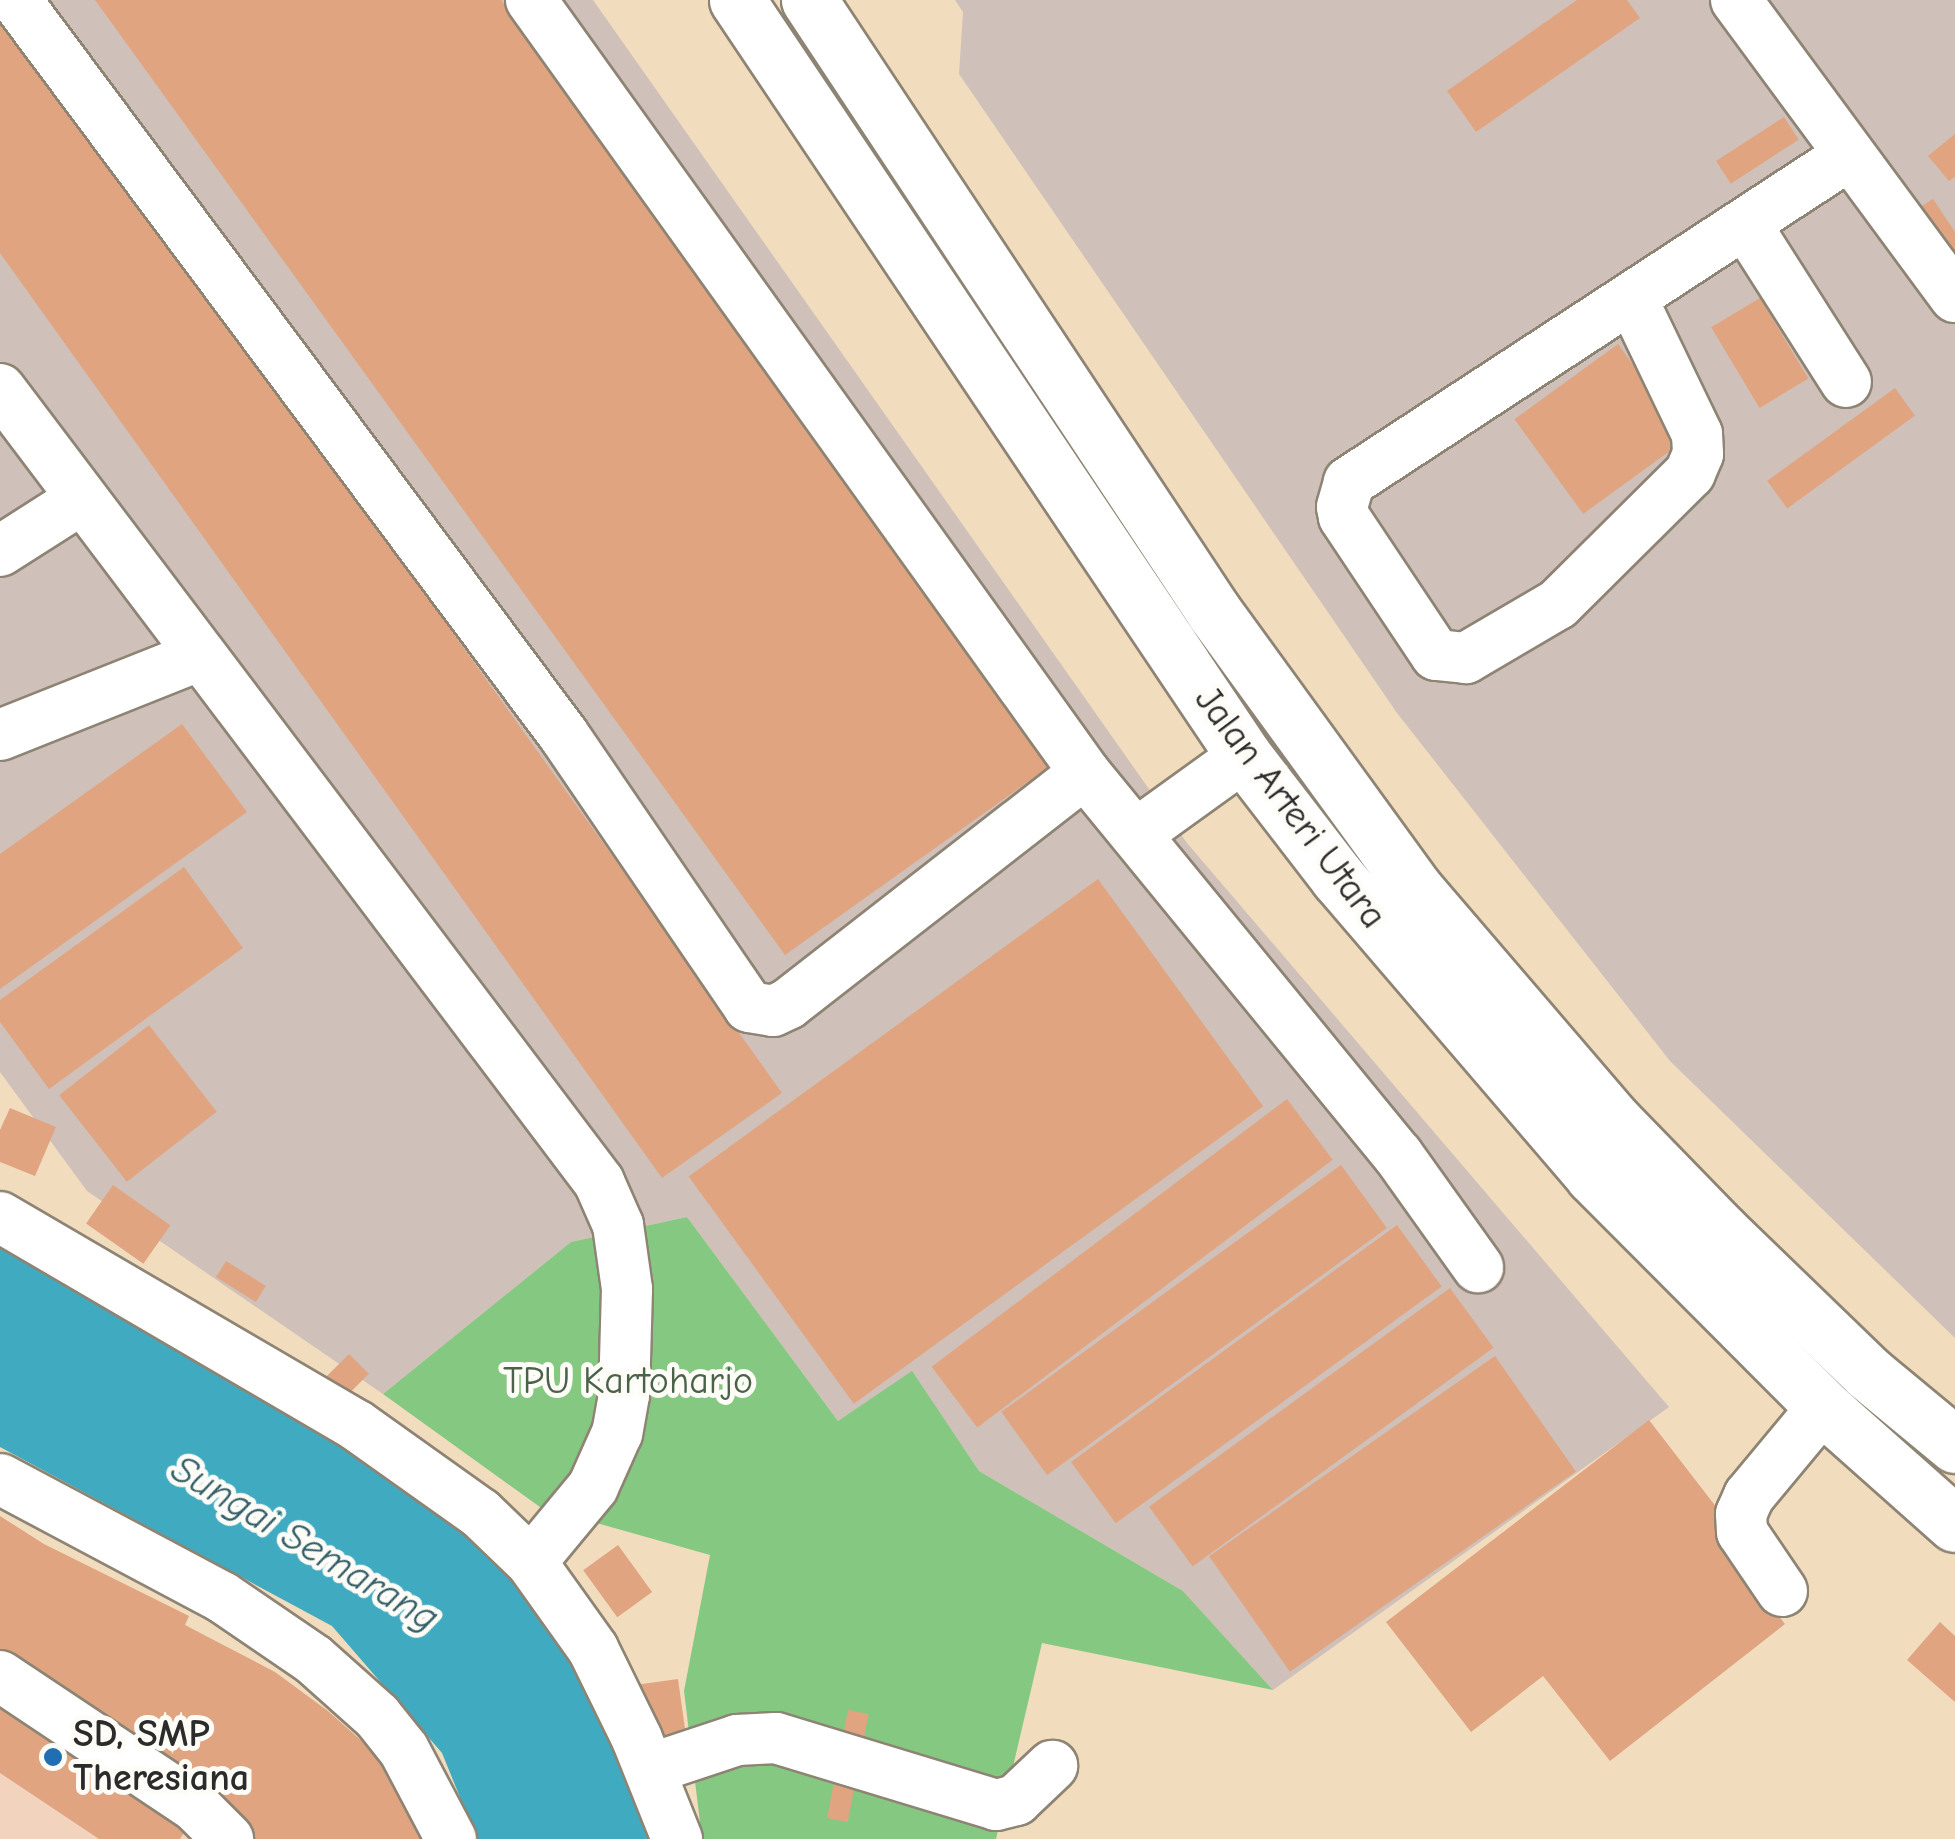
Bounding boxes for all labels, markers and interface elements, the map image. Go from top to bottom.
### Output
street label: Jalan Arteri Utara [1184,678,1396,938]
park label: TPU Kartoharjo [503,1359,753,1405]
water label: Sungai Semarang [163,1444,447,1642]
place label: SD, SMP Theresiana [73,1712,249,1802]
marker: SD, SMP Theresiana [42,1746,64,1768]

